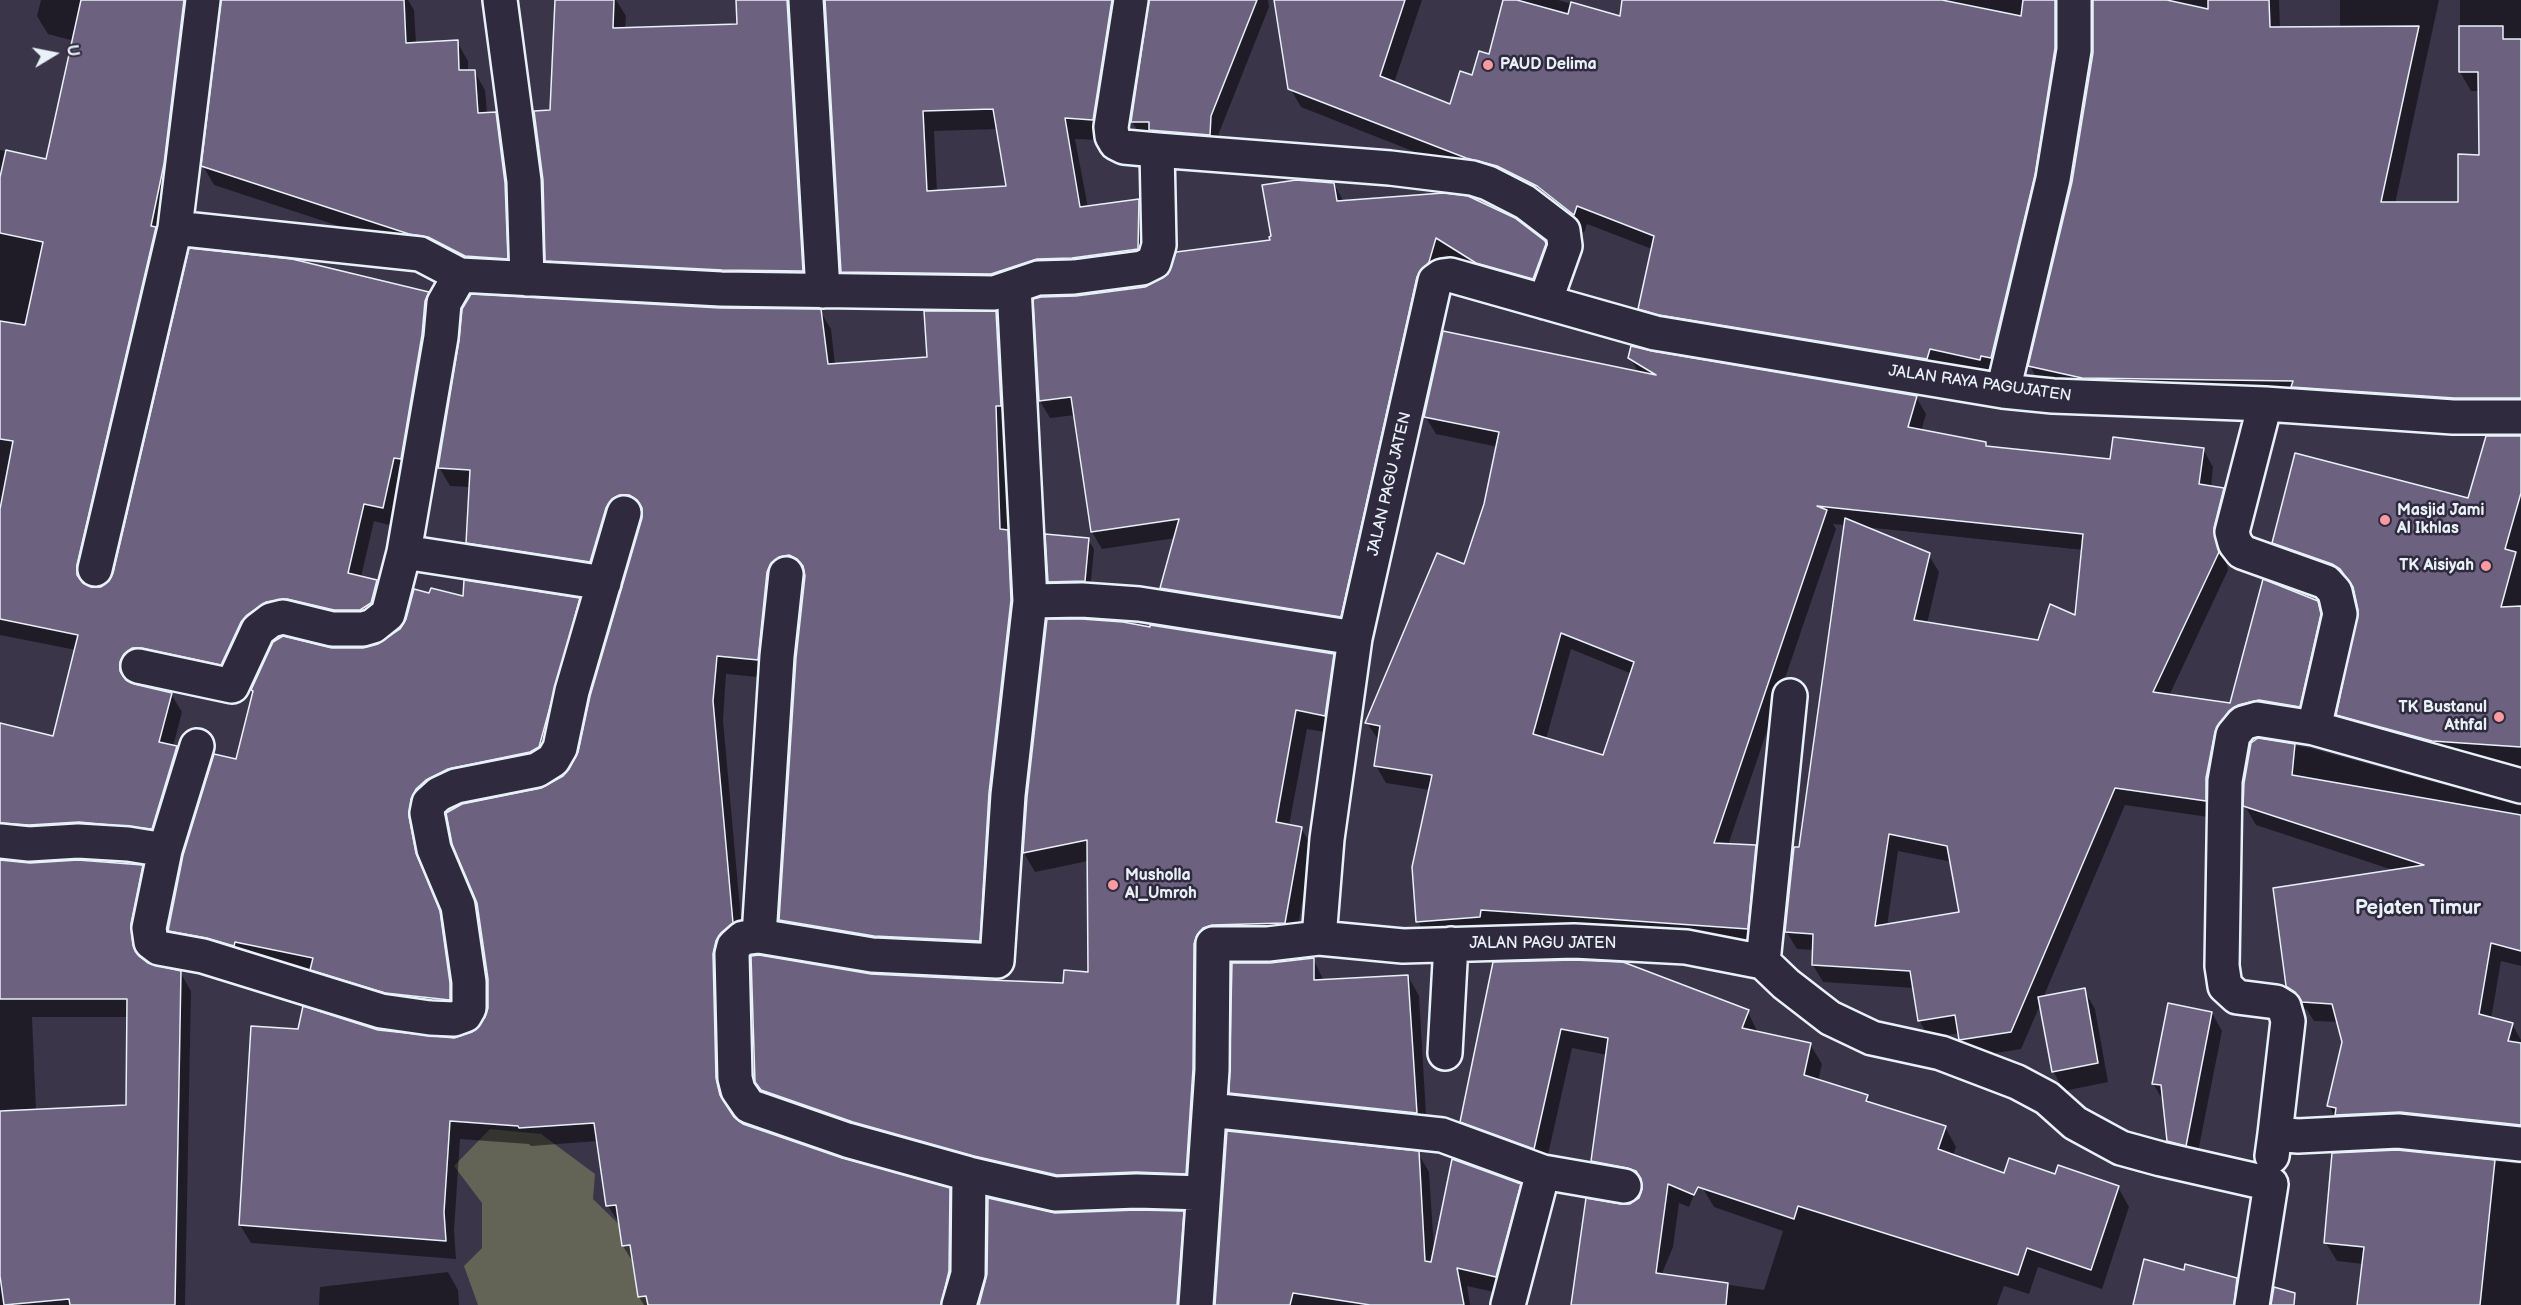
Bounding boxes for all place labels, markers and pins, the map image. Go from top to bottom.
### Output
place label: PAUD Delima [1500,55,1597,75]
marker: PAUD Delima [1481,58,1495,72]
place label: Masjid Jami Al Ikhlas [2397,501,2484,539]
marker: Masjid Jami Al Ikhlas [2378,513,2392,527]
place label: TK Aisiyah [2399,556,2474,576]
marker: TK Aisiyah [2479,559,2493,573]
place label: TK Bustanul Athfal [2398,698,2487,736]
marker: TK Bustanul Athfal [2492,710,2506,724]
place label: Musholla Al_Umroh [1125,866,1197,904]
marker: Musholla Al_Umroh [1106,878,1120,892]

